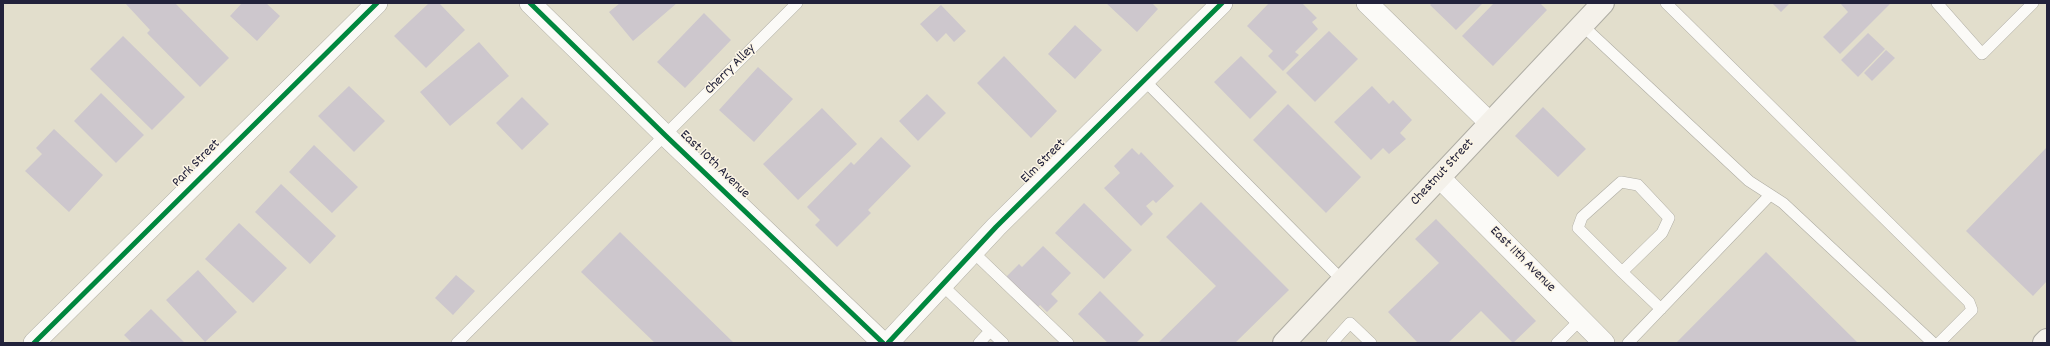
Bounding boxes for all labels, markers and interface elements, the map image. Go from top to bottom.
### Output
street label: Cherry Alley [702,41,760,99]
street label: East 10th Avenue [675,127,753,203]
street label: Park Street [169,136,225,192]
street label: Elm Street [1018,136,1070,188]
street label: Chestnut Street [1408,136,1478,210]
street label: East 11th Avenue [1486,224,1558,296]

